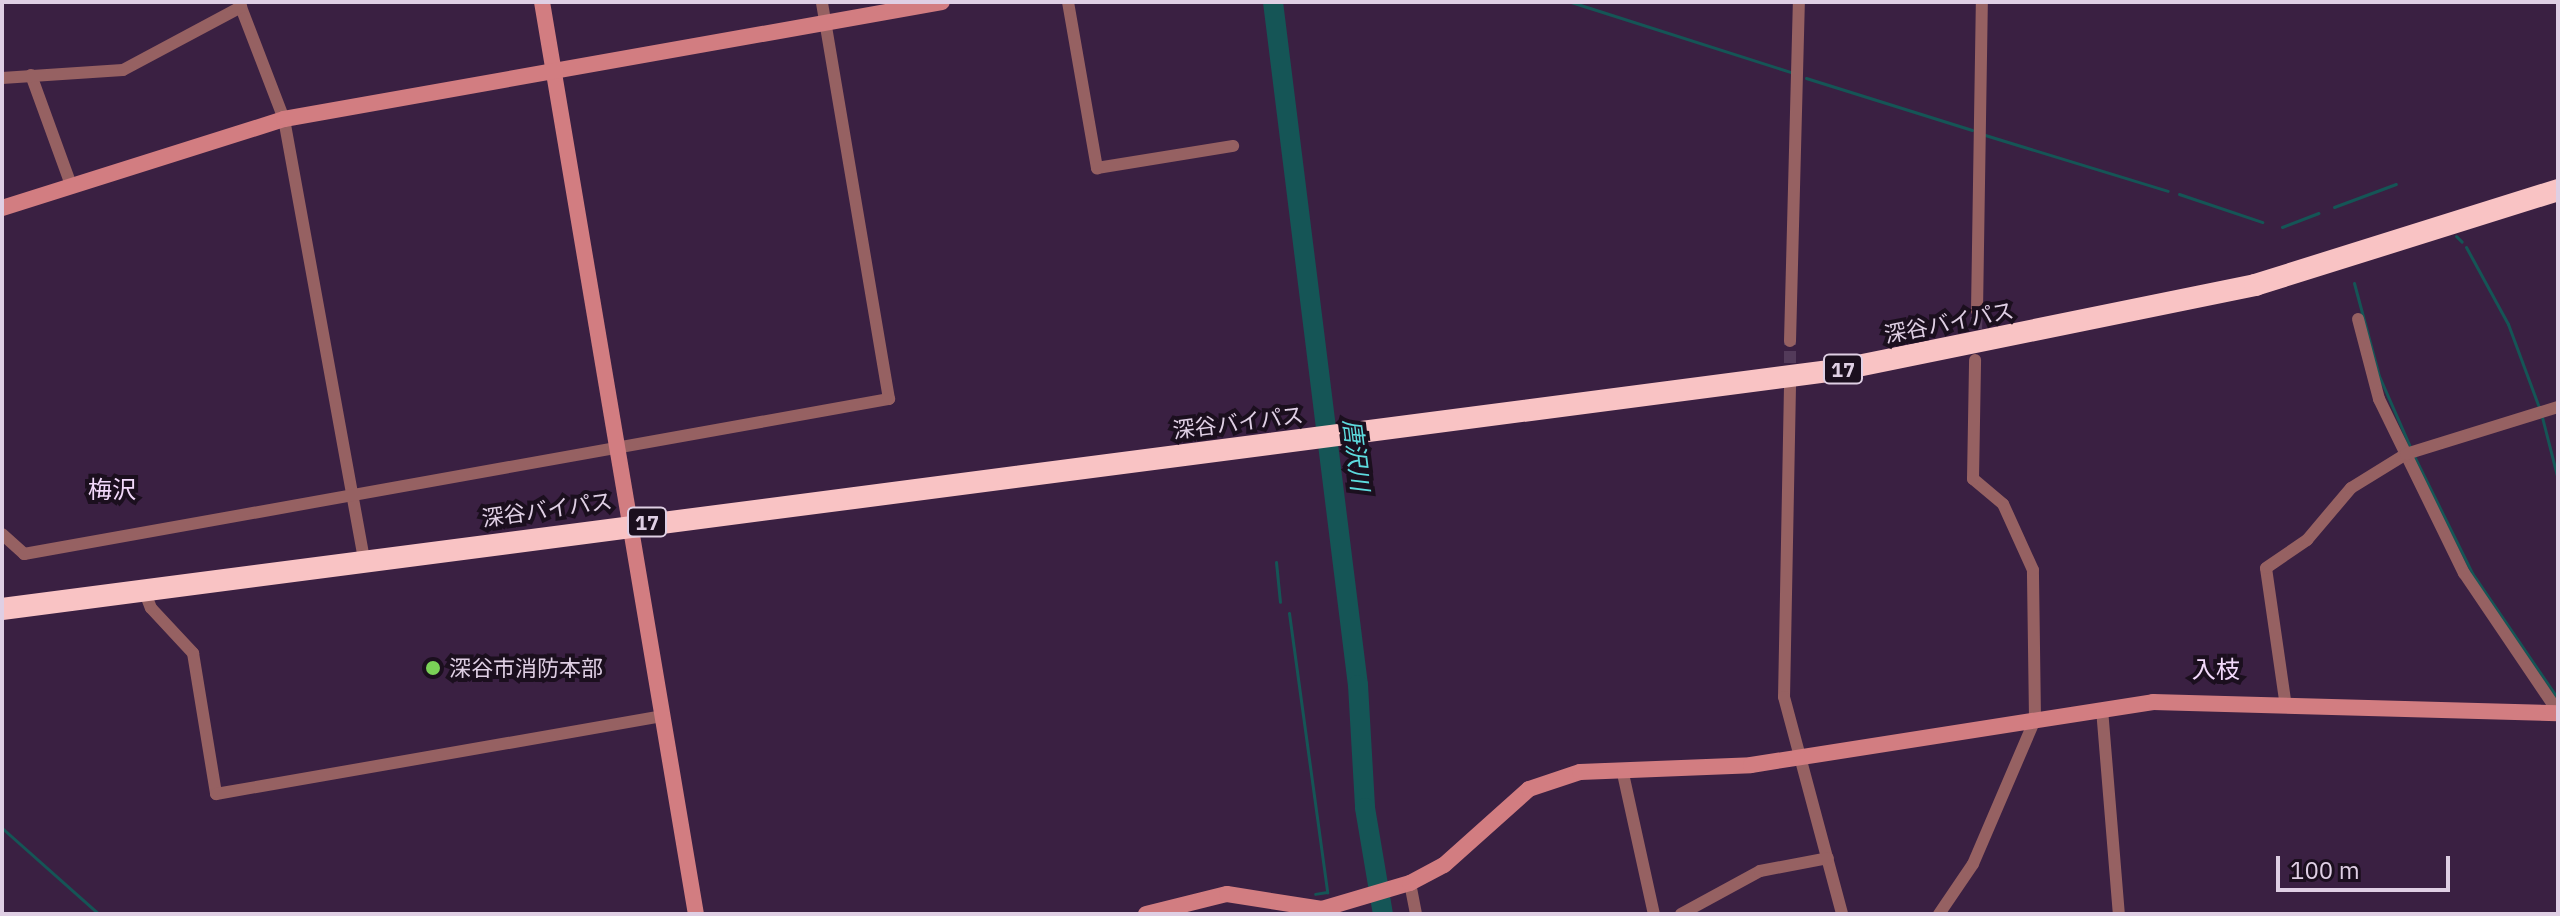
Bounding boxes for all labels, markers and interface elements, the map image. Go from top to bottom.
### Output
street label: 深谷バイパス [1882,296,2016,348]
road number: 17 [1823,353,1863,385]
street label: 深谷バイパス [1171,401,1305,443]
water label: 唐沢川 [1337,418,1375,492]
district label: 梅沢 [88,476,136,504]
street label: 深谷バイパス [480,487,614,531]
road number: 17 [627,506,667,538]
place label: 深谷市消防本部 [449,655,603,681]
district label: 入枝 [2192,656,2240,684]
marker: 深谷市消防本部 [424,659,442,677]
scale bar [2280,840,2454,890]
text: 100 m [2290,854,2360,886]

